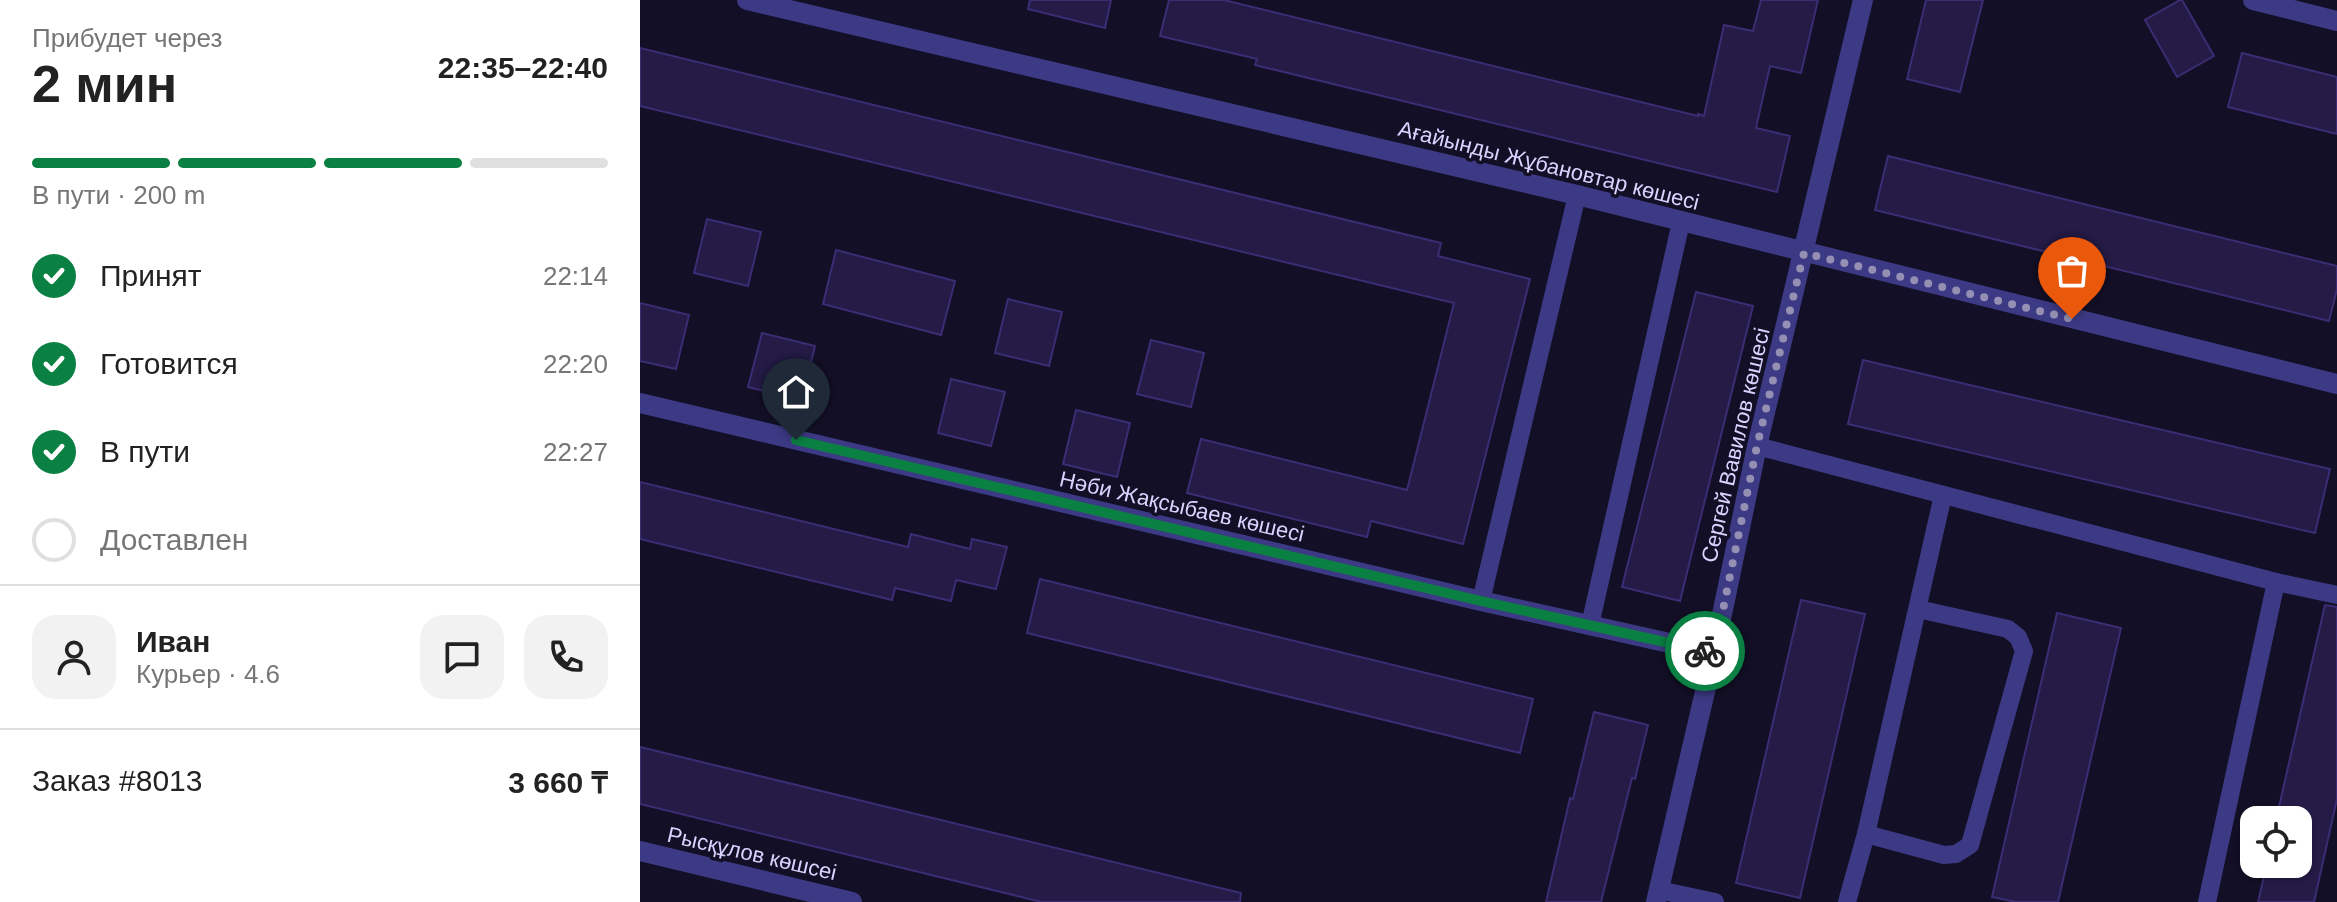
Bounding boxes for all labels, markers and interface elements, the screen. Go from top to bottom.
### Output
text: Прибудет через [32,23,222,53]
text: 22:35–22:40 [438,51,608,84]
text: 2 мин [32,55,177,113]
street label: Ағайынды Жұбановтар көшесі [1396,116,1702,215]
text: В пути · 200 m [32,180,205,210]
pin [2038,237,2106,319]
icon: bag [2050,249,2094,293]
icon: check [32,254,76,298]
text: Принят [100,259,202,292]
text: 22:14 [543,261,608,291]
street label: Сергей Вавилов көшесі [1696,325,1775,565]
icon: check [32,342,76,386]
text: Готовится [100,347,238,380]
text: 22:20 [543,349,608,379]
pin [762,358,830,440]
icon: home [774,370,818,414]
icon: check [32,430,76,474]
text: В пути [100,435,190,468]
text: 22:27 [543,437,608,467]
street label: Нәби Жақсыбаев көшесі [1057,466,1307,547]
text: Доставлен [100,523,248,556]
courier [1665,611,1745,691]
button: person [32,615,116,699]
button: chat [420,615,504,699]
button: phone [524,615,608,699]
text: Иван [136,625,210,658]
icon: bike [1683,629,1727,673]
text: Курьер · 4.6 [136,659,280,689]
text: Заказ #8013 [32,764,202,797]
text: 3 660 ₸ [508,766,608,799]
map controls [2240,806,2312,878]
button: locate [2240,806,2312,878]
street label: Рысқұлов көшсеі [665,822,839,885]

